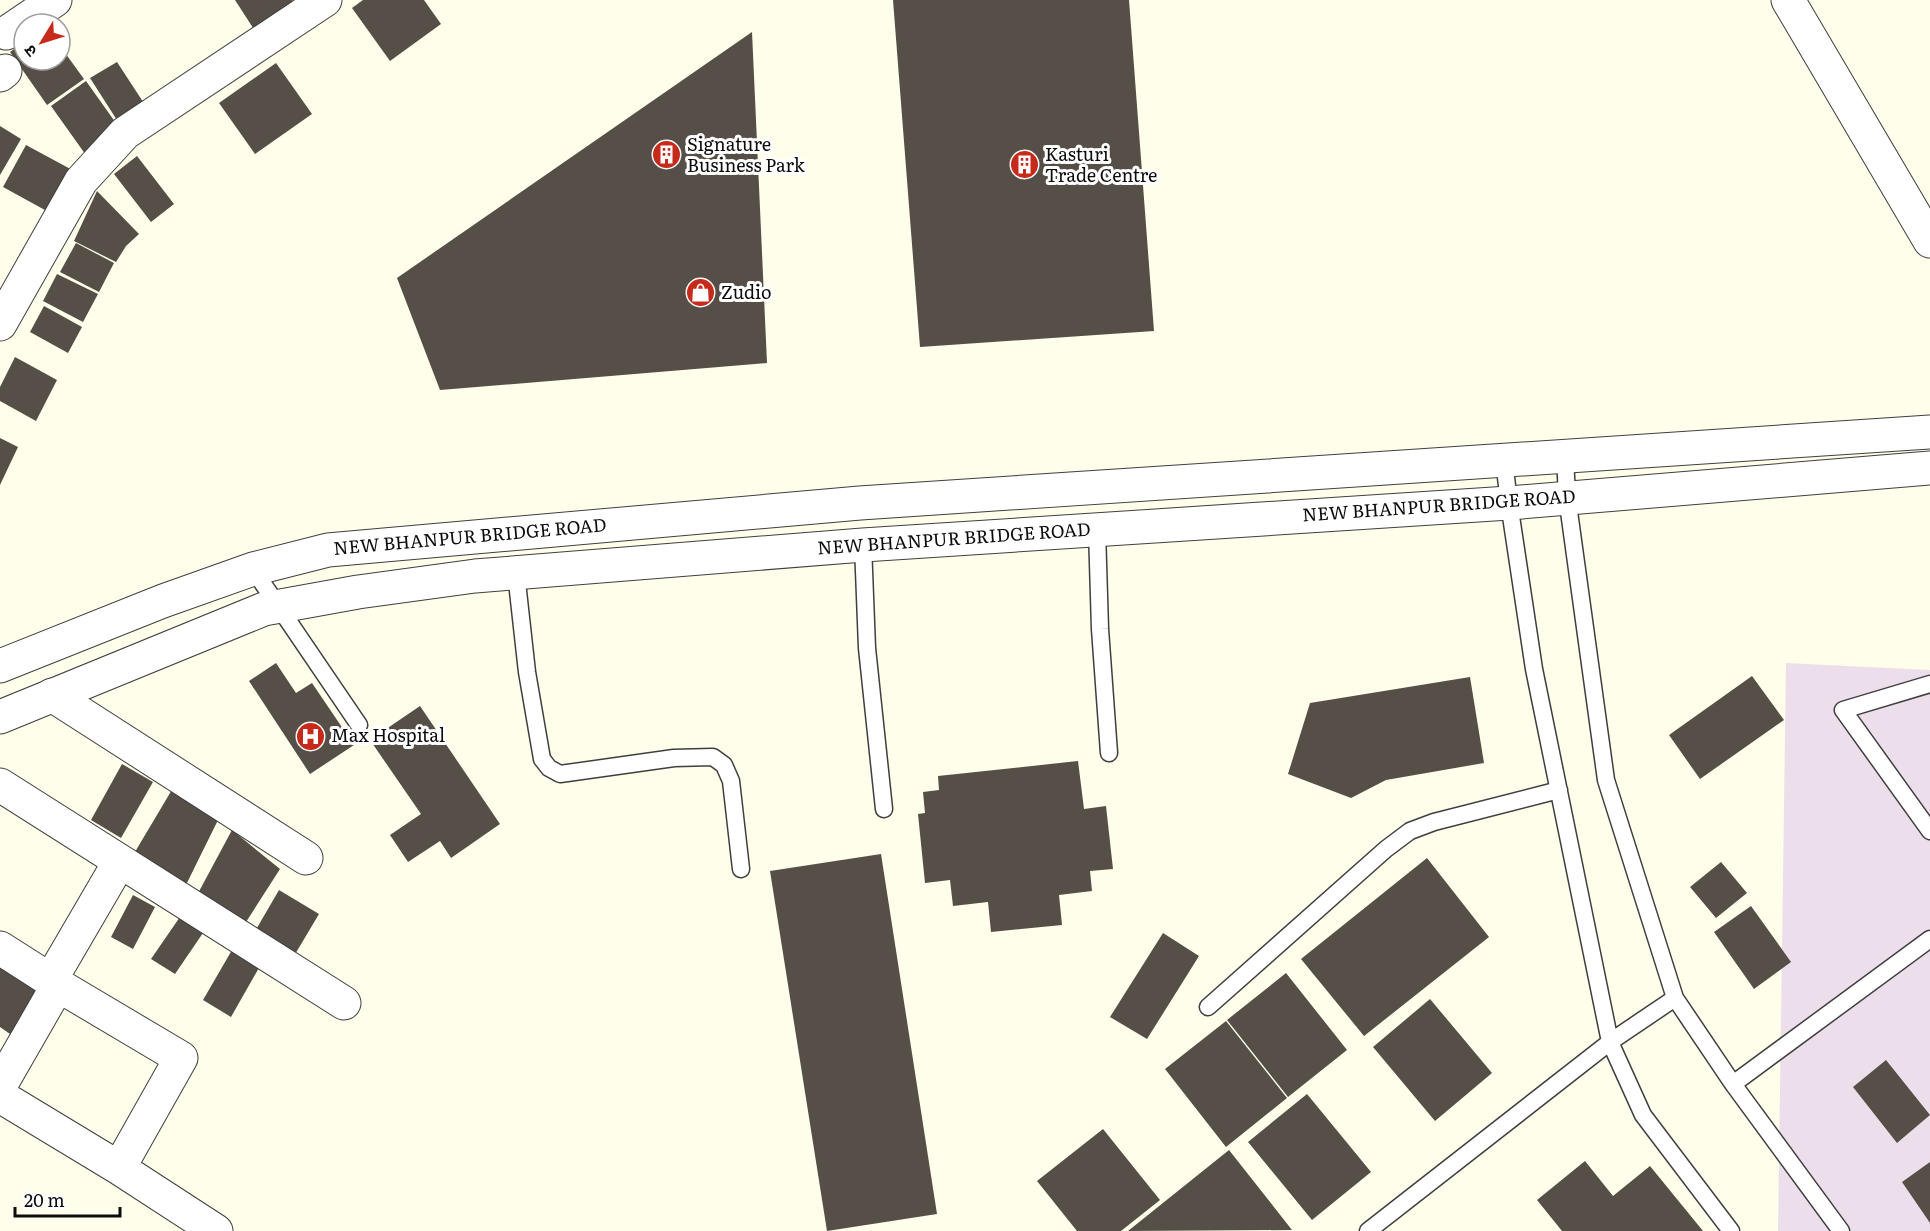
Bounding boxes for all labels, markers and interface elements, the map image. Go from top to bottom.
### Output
north arrow [12,12,72,72]
text: उ [17,40,42,63]
place label: Signature Business Park [687,130,806,178]
building icon: Signature Business Park [650,139,682,171]
place label: Kasturi Trade Centre [1045,140,1157,188]
building icon: Kasturi Trade Centre [1008,149,1040,181]
shop icon: Zudio [684,277,716,309]
place label: Zudio [721,278,772,305]
street label: NEW BHANPUR BRIDGE ROAD [1301,481,1576,528]
street label: NEW BHANPUR BRIDGE ROAD [332,510,607,561]
street label: NEW BHANPUR BRIDGE ROAD [816,514,1091,561]
hospital icon: Max Hospital [294,720,326,752]
place label: Max Hospital [331,721,445,748]
scale bar [15,1180,120,1218]
text: 20 m [24,1186,65,1213]

